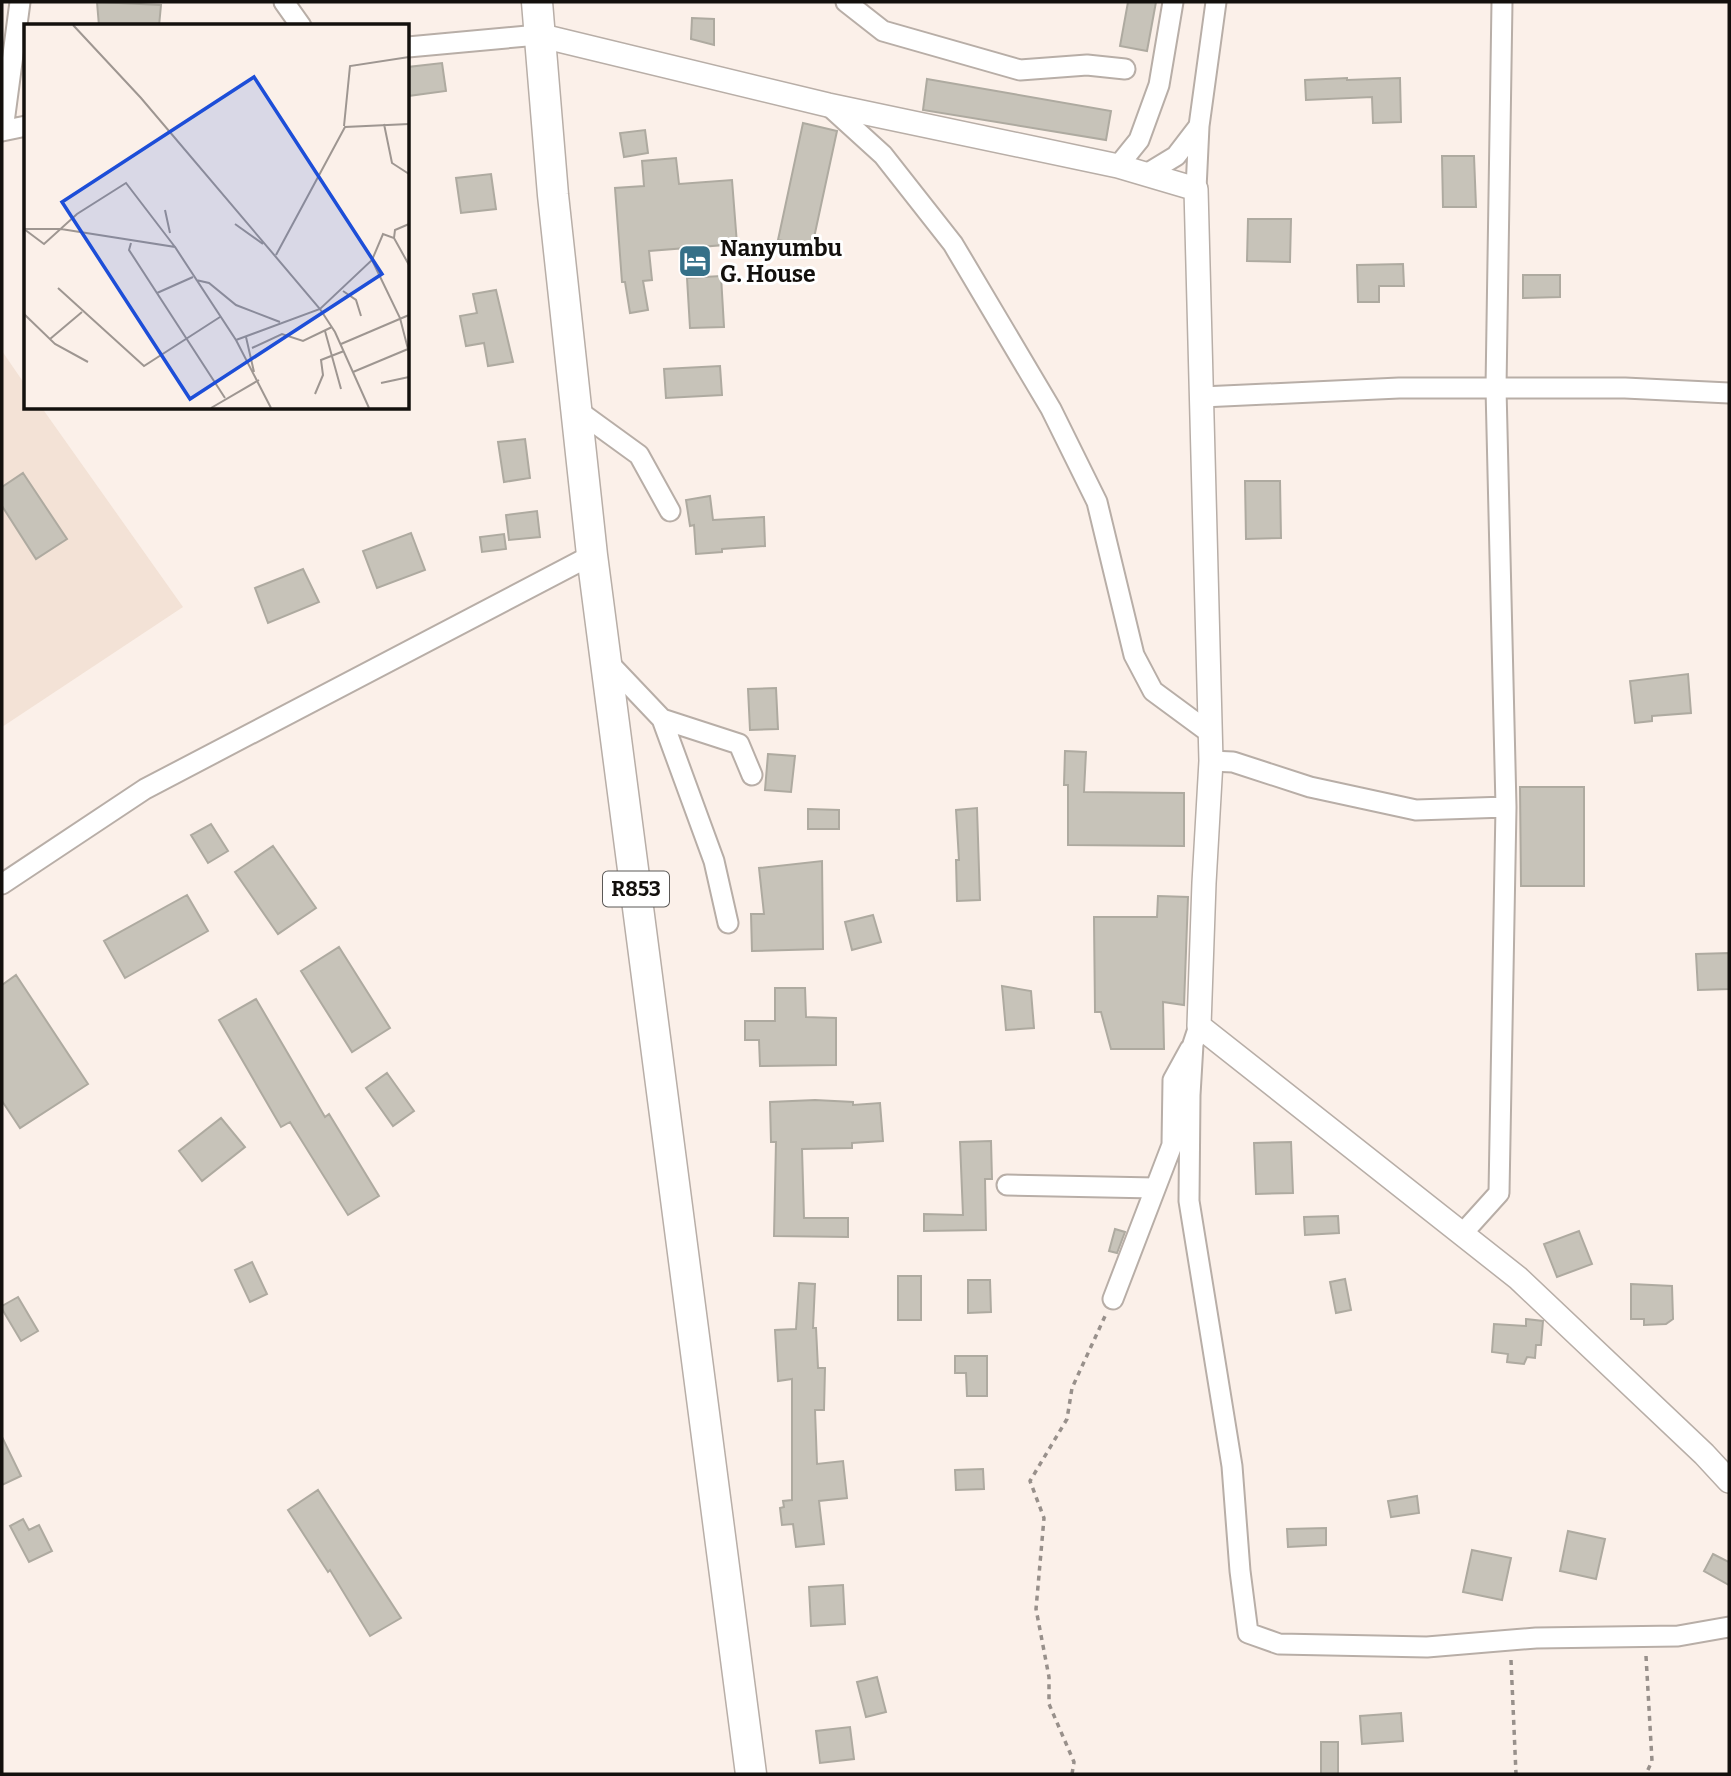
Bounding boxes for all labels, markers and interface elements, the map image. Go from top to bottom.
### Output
inset map [24,24,410,410]
place label: Nanyumbu G. House [720,234,843,288]
hotel icon: Nanyumbu G. House [676,242,714,280]
road number: R853 [603,872,669,906]

